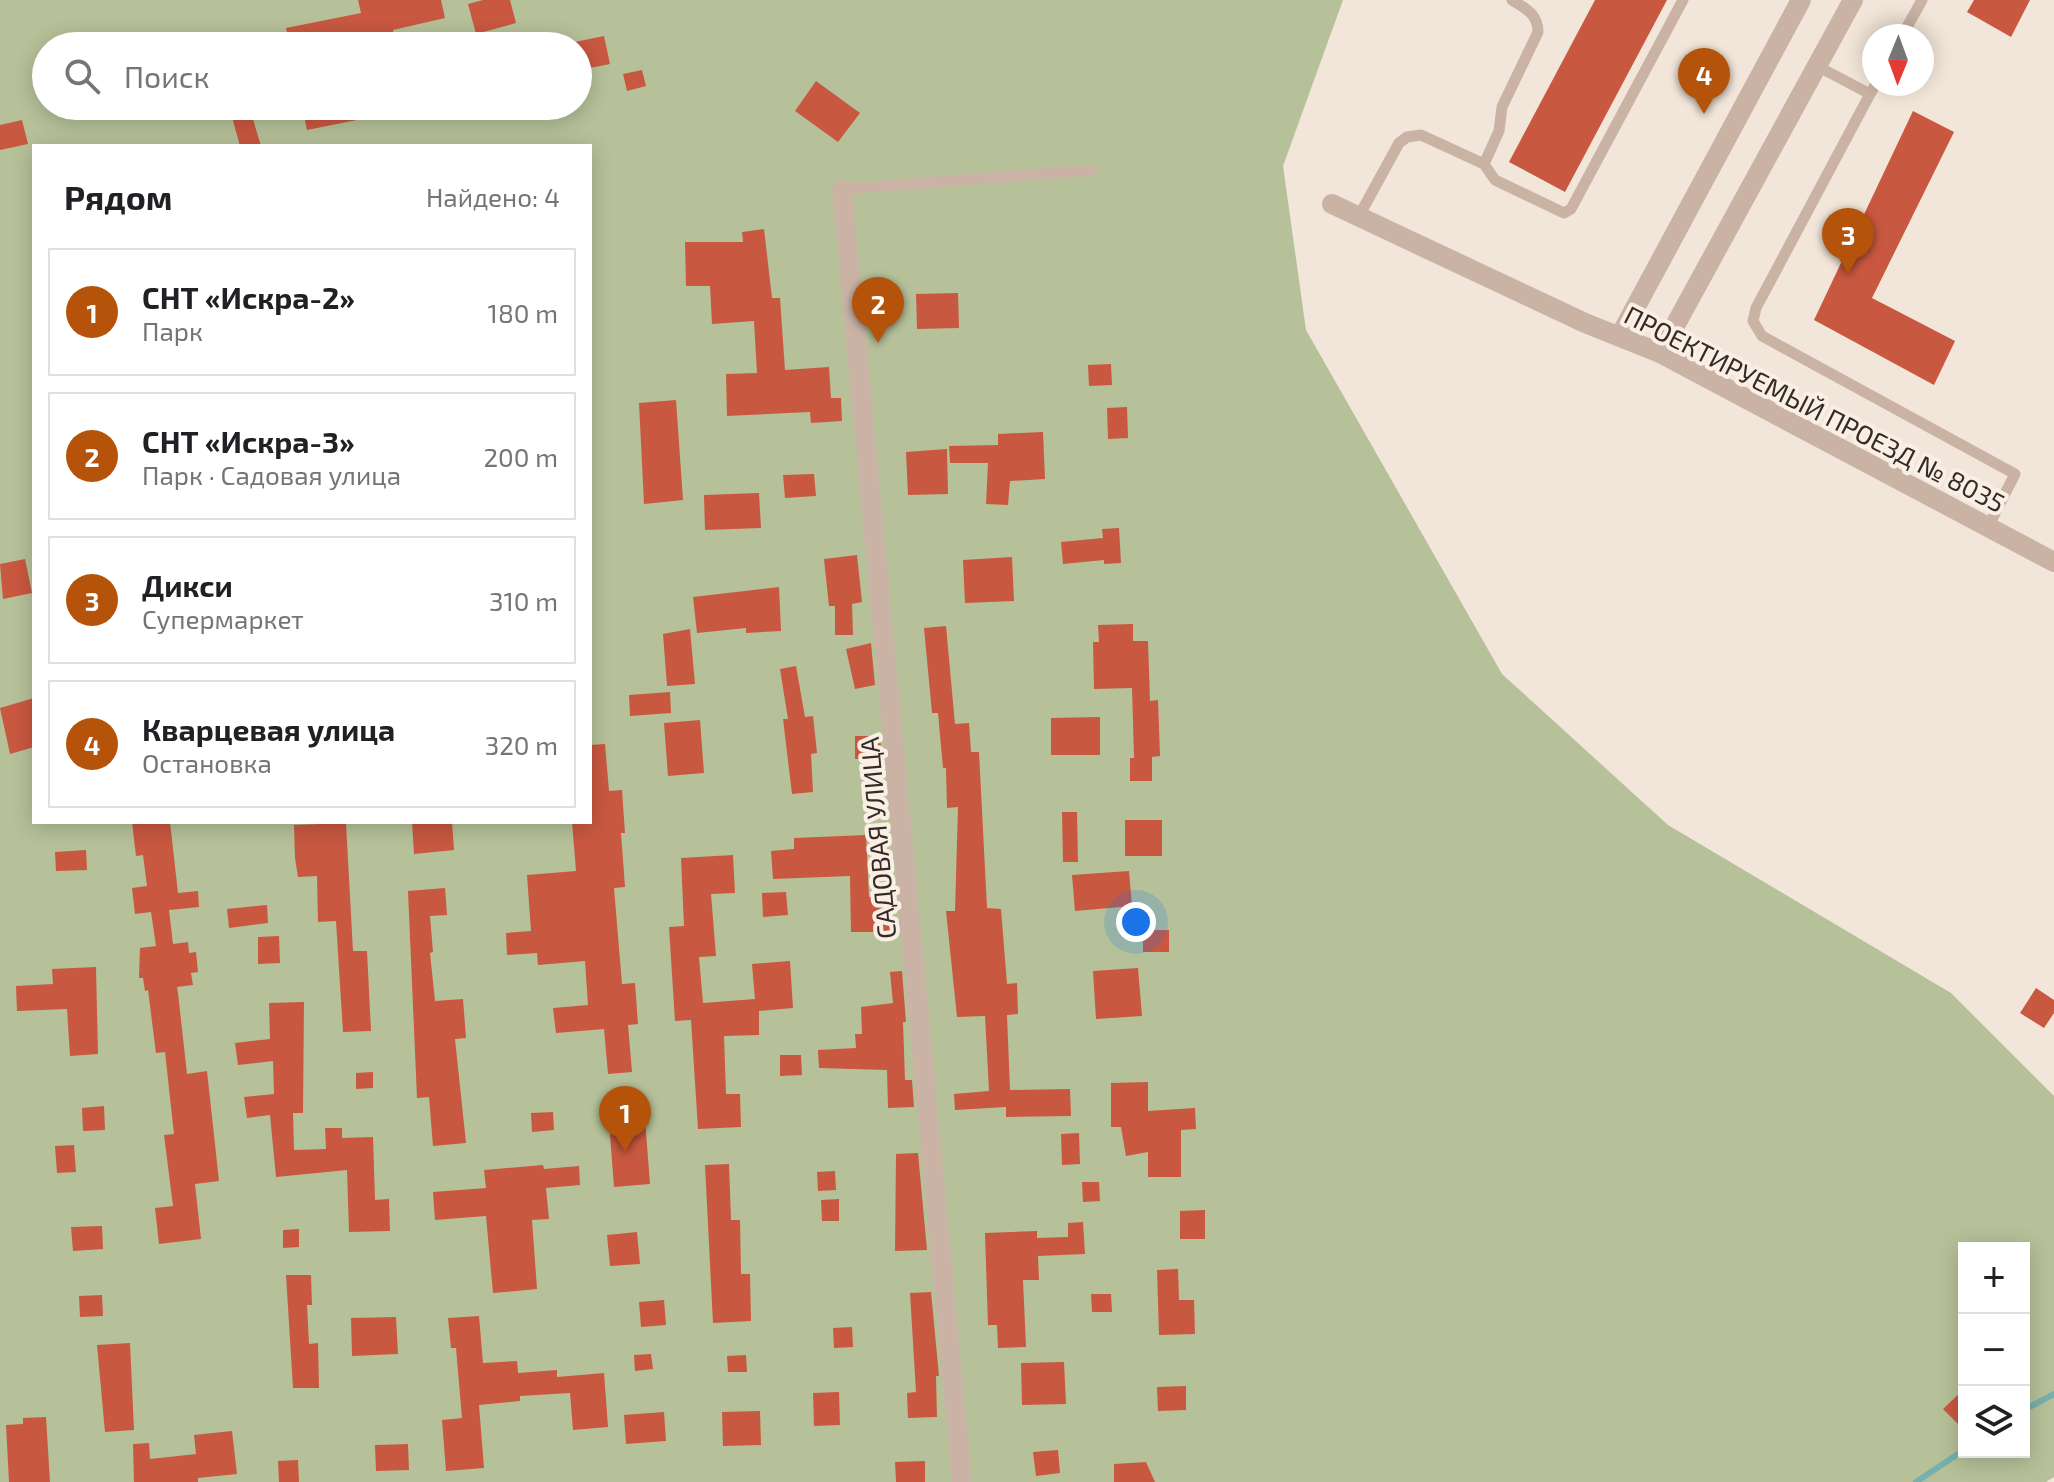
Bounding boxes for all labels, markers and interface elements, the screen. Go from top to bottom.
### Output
north arrow [1862,24,1934,96]
search box [32,32,592,120]
pin: 4 [1678,48,1730,114]
icon: search [60,54,104,98]
text: Поиск [124,58,210,94]
text: Рядом [64,176,172,217]
text: Найдено: 4 [426,181,560,212]
pin: 3 [1822,208,1874,274]
pin: 2 [852,277,904,343]
text: СНТ «Искра-2» [142,279,355,315]
text: 1 [86,297,98,328]
text: 180 m [488,297,558,328]
street label: ПРОЕКТИРУЕМЫЙ ПРОЕЗД № 8035 [1620,298,2010,518]
text: Парк [142,315,203,346]
text: СНТ «Искра-3» [142,423,355,459]
text: 2 [84,441,100,472]
text: 200 m [483,441,558,472]
text: Парк · Садовая улица [142,459,401,490]
text: Дикси [142,567,233,603]
text: 3 [85,585,99,616]
text: 310 m [489,585,558,616]
text: Супермаркет [142,603,304,634]
text: Кварцевая улица [142,711,395,747]
text: 4 [84,729,100,760]
text: 320 m [485,729,558,760]
street label: САДОВАЯ УЛИЦА [853,736,901,940]
text: Остановка [142,747,272,778]
your location [1116,902,1156,942]
pin: 1 [599,1086,651,1152]
map controls [1958,1242,2030,1458]
button: + [1958,1242,2030,1314]
button: − [1958,1314,2030,1386]
button: layers [1958,1386,2030,1458]

